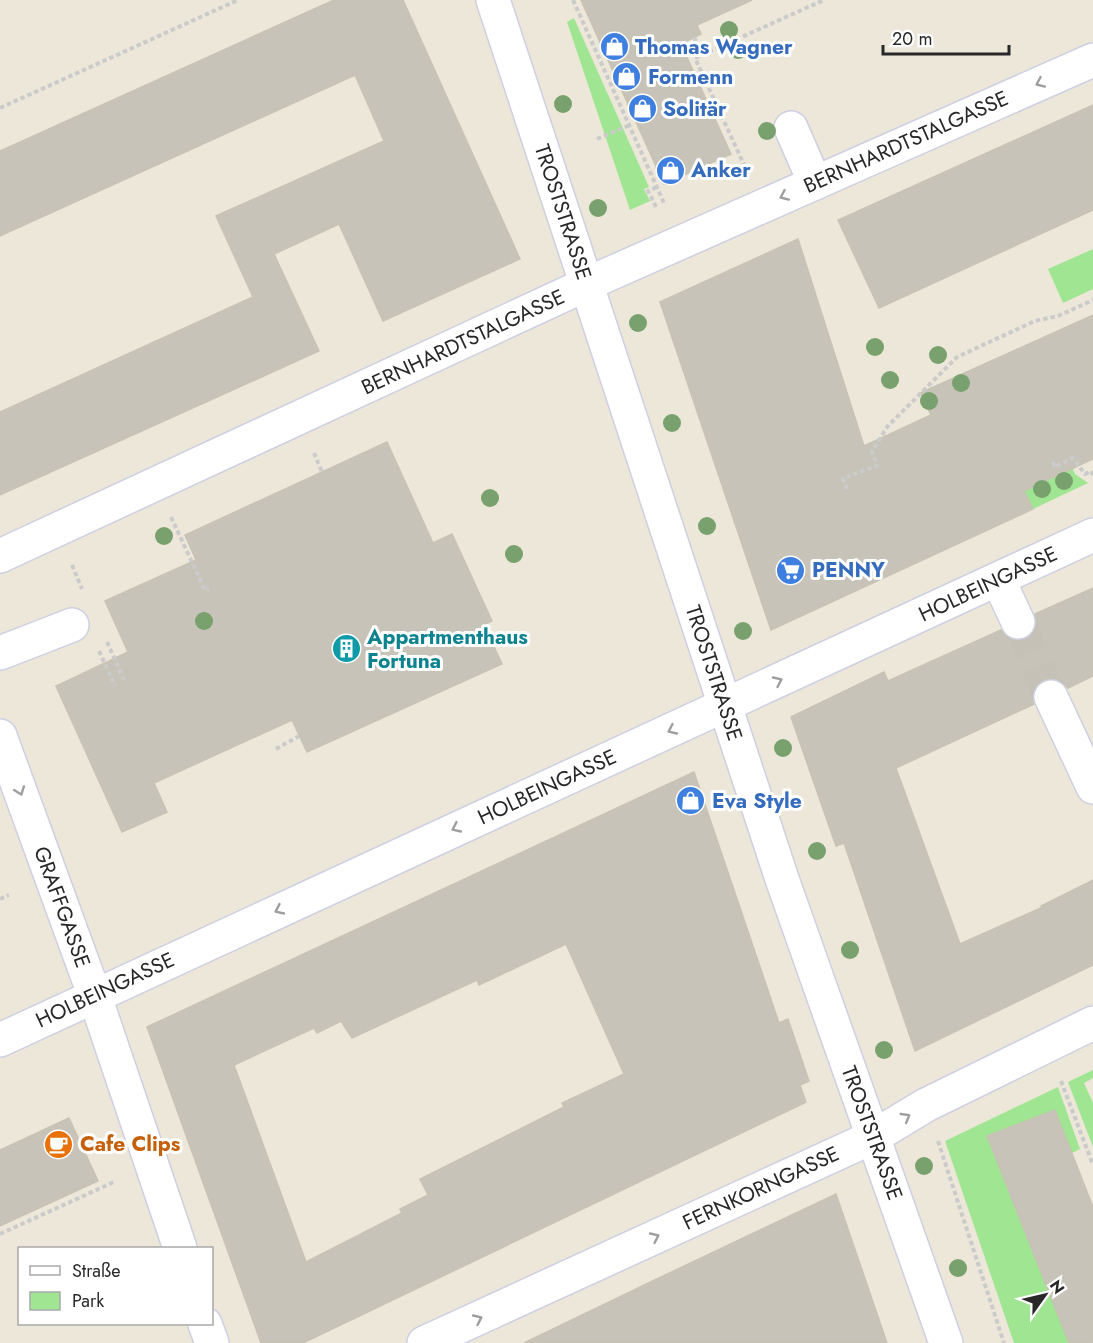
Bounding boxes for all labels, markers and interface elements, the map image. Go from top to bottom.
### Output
scale bar [883,18,1009,56]
text: 20 m [892,26,932,52]
shop icon: Thomas Wagner [598,31,630,63]
place label: Thomas Wagner [635,32,793,62]
shop icon: Formenn [611,61,643,93]
place label: Formenn [648,62,733,92]
one-way arrow [1035,76,1046,88]
street label: BERNHARDTSTALGASSE [799,83,1013,201]
shop icon: Solitär [626,93,658,125]
place label: Solitär [663,94,727,124]
street label: TROSTSTRASSE [527,140,599,284]
shop icon: Anker [654,154,686,186]
place label: Anker [690,155,751,185]
one-way arrow [780,189,791,201]
street label: BERNHARDTSTALGASSE [356,282,570,402]
street label: HOLBEINGASSE [914,539,1062,629]
supermarket icon: PENNY [775,554,807,586]
place label: PENNY [812,555,885,585]
street label: TROSTSTRASSE [678,601,750,745]
place label: Appartmenthaus Fortuna [366,622,528,676]
building icon: Appartmenthaus Fortuna [330,633,362,665]
one-way arrow [772,676,783,688]
one-way arrow [667,723,678,735]
street label: HOLBEINGASSE [473,742,621,832]
one-way arrow [13,785,25,796]
shop icon: Eva Style [675,785,707,817]
place label: Eva Style [712,786,802,816]
one-way arrow [452,821,463,833]
street label: GRAFFGASSE [26,842,98,972]
one-way arrow [275,902,286,914]
street label: HOLBEINGASSE [31,945,179,1035]
street label: TROSTSTRASSE [834,1062,910,1204]
one-way arrow [900,1113,910,1124]
cafe icon: Cafe Clips [43,1128,75,1160]
place label: Cafe Clips [80,1129,181,1159]
street label: FERNKORNGASSE [678,1139,844,1237]
one-way arrow [648,1233,659,1245]
legend [18,1247,213,1325]
text: Straße [72,1258,120,1284]
north arrow [1015,1265,1075,1325]
text: N [1044,1275,1070,1299]
text: Park [72,1288,104,1314]
one-way arrow [471,1314,482,1326]

